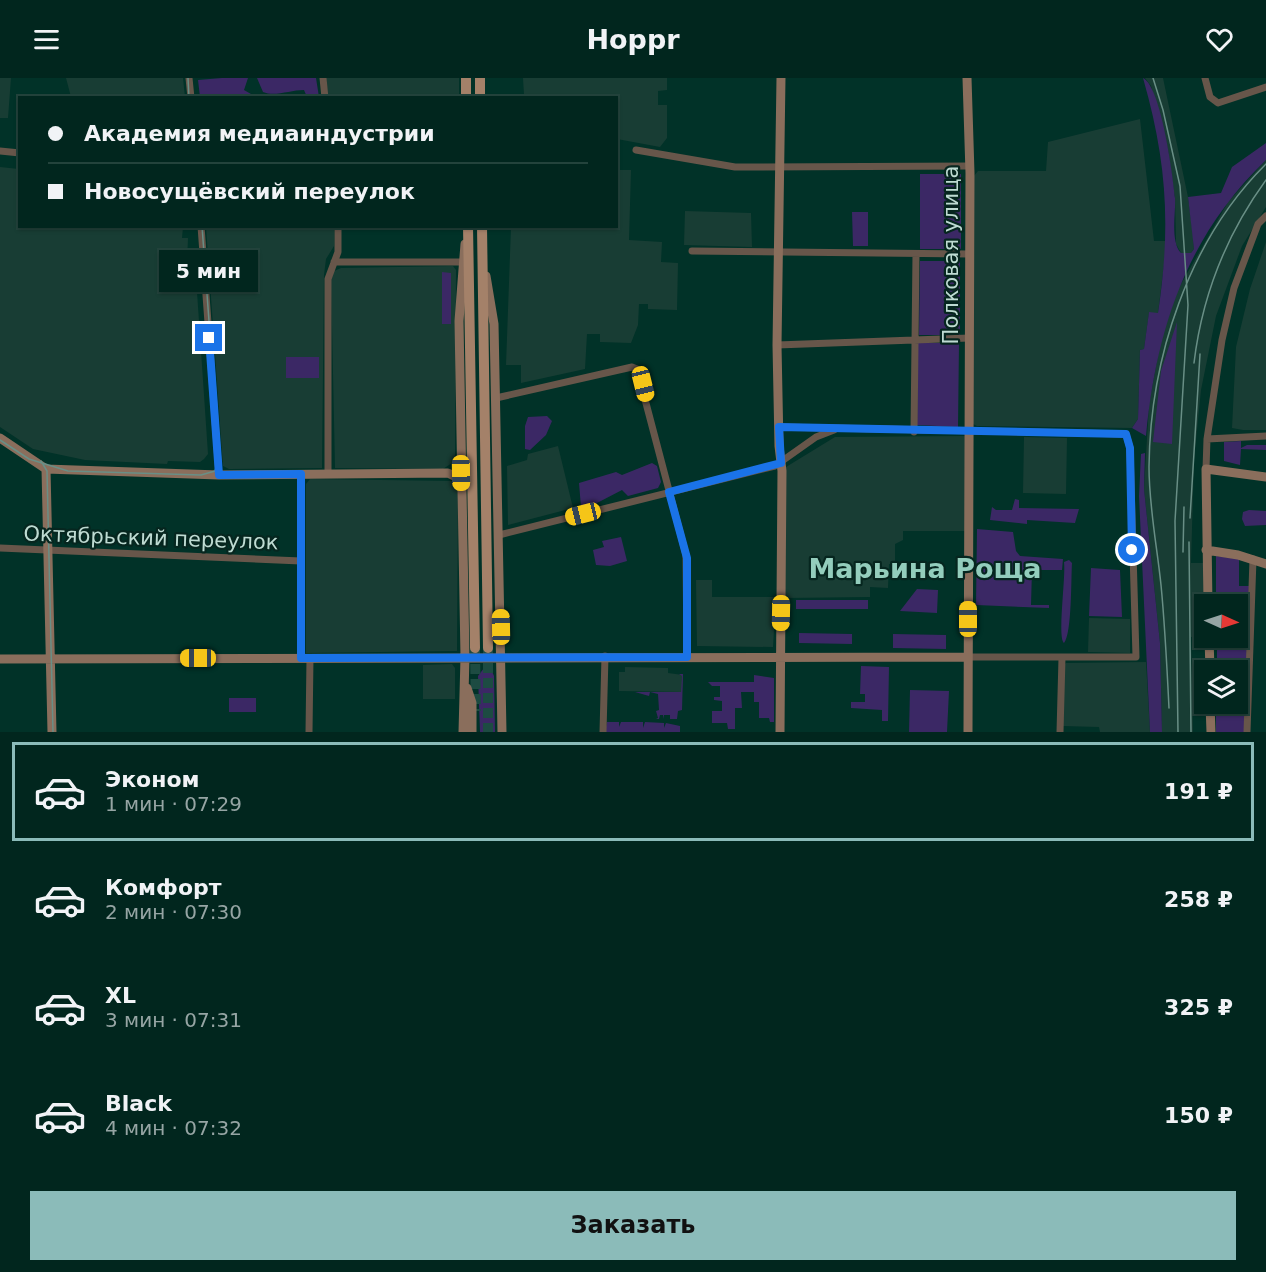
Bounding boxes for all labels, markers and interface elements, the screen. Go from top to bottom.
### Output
icon: menu [30,23,63,56]
icon: heart [1203,23,1236,56]
text: Hoppr [586,24,680,55]
text: Академия медиаиндустрии [84,121,435,146]
street label: Полковая улица [939,166,963,344]
text: Новосущёвский переулок [84,179,415,204]
callout: 5 мин [160,251,258,293]
text: 5 мин [176,259,241,283]
route end [195,324,222,351]
car [630,364,656,404]
car [452,455,470,491]
car [563,501,603,527]
street label: Октябрьский переулок [23,522,279,554]
route start [1118,536,1145,563]
district label: Марьина Роща [808,553,1042,584]
north arrow [1194,594,1248,648]
map controls [1194,594,1248,714]
car [772,595,790,631]
car [959,601,977,637]
car [492,609,510,645]
car [180,649,216,667]
button: layers [1194,660,1248,714]
icon: car [33,765,87,819]
text: Эконом [105,767,200,792]
text: 191 ₽ [1164,779,1233,804]
text: 1 мин · 07:29 [105,792,242,816]
icon: car [33,873,87,927]
text: Комфорт [105,875,222,900]
text: 258 ₽ [1164,887,1233,912]
text: 2 мин · 07:30 [105,900,242,924]
icon: car [33,981,87,1035]
text: XL [105,983,136,1008]
text: 325 ₽ [1164,995,1233,1020]
text: 3 мин · 07:31 [105,1008,242,1032]
icon: car [33,1089,87,1143]
text: Black [105,1091,172,1116]
text: 150 ₽ [1164,1103,1233,1128]
text: 4 мин · 07:32 [105,1116,242,1140]
button: Заказать [30,1191,1236,1260]

